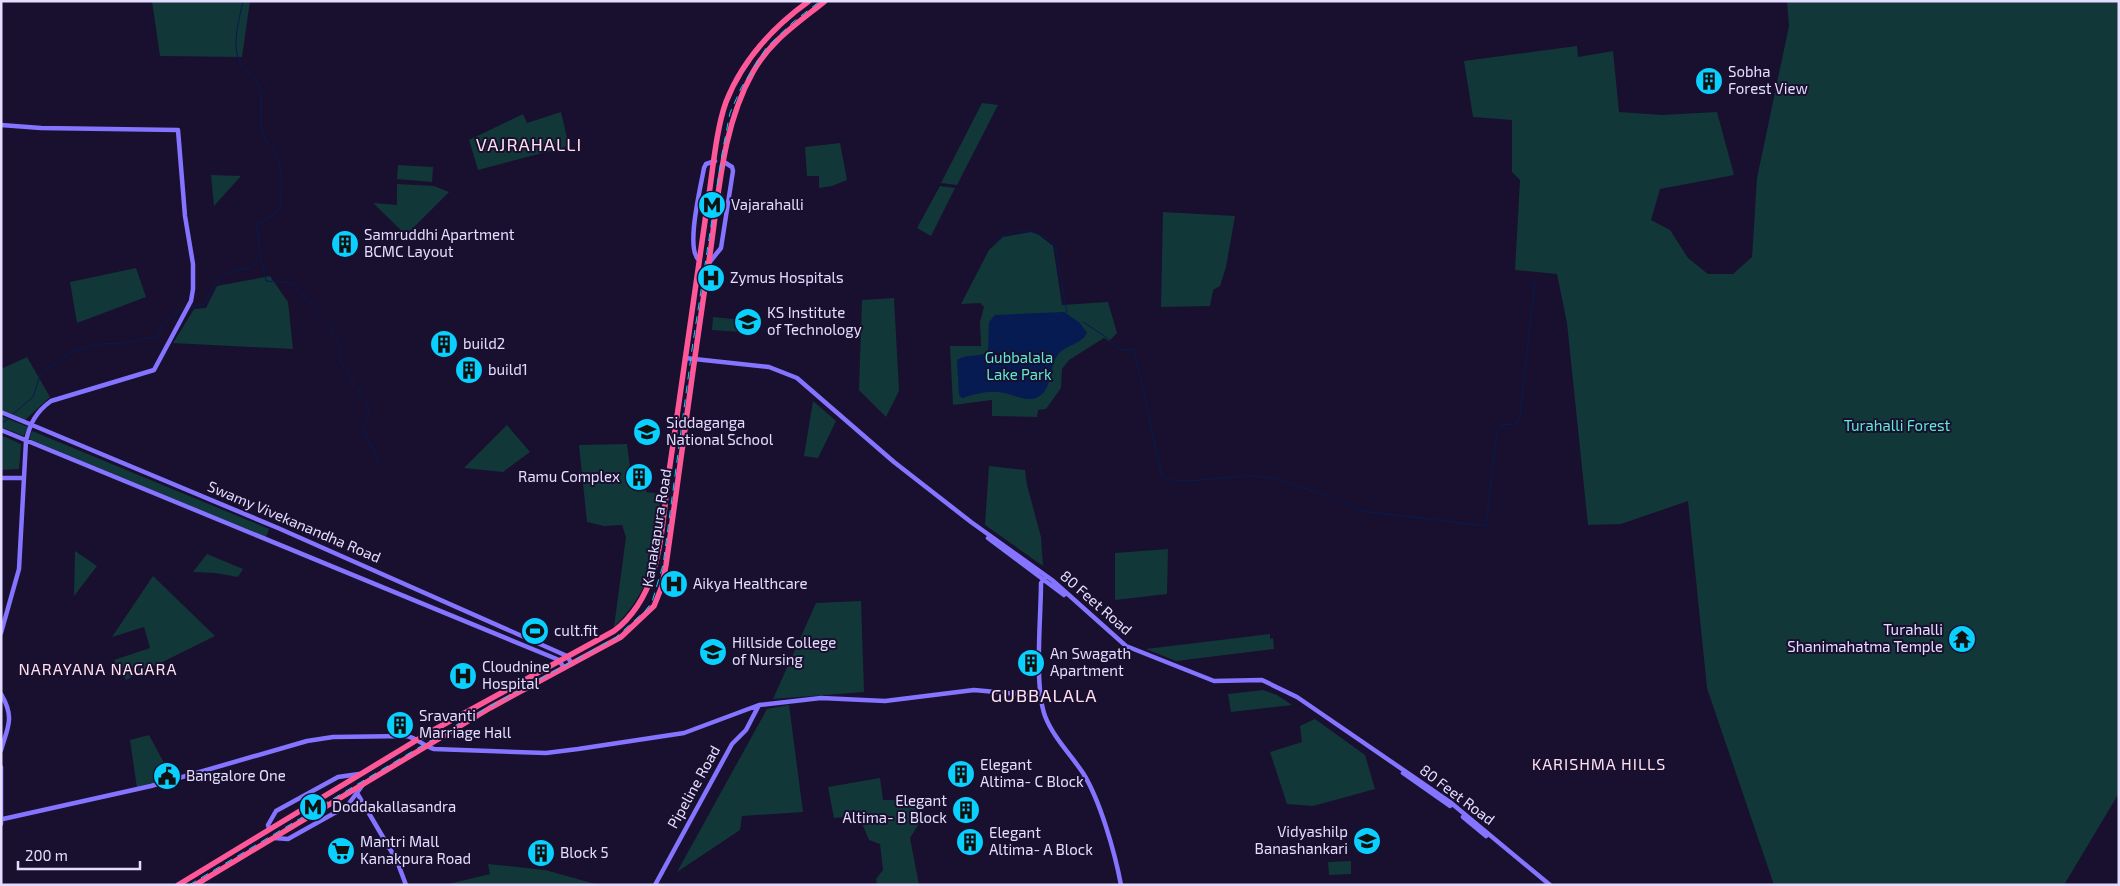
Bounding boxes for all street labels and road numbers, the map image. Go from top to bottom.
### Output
street label: Kanakapura Road [638,468,674,588]
street label: Swamy Vivekanandha Road [205,476,384,566]
street label: 80 Feet Road [1057,566,1136,638]
street label: Pipeline Road [663,742,723,831]
street label: 80 Feet Road [1417,760,1499,828]

